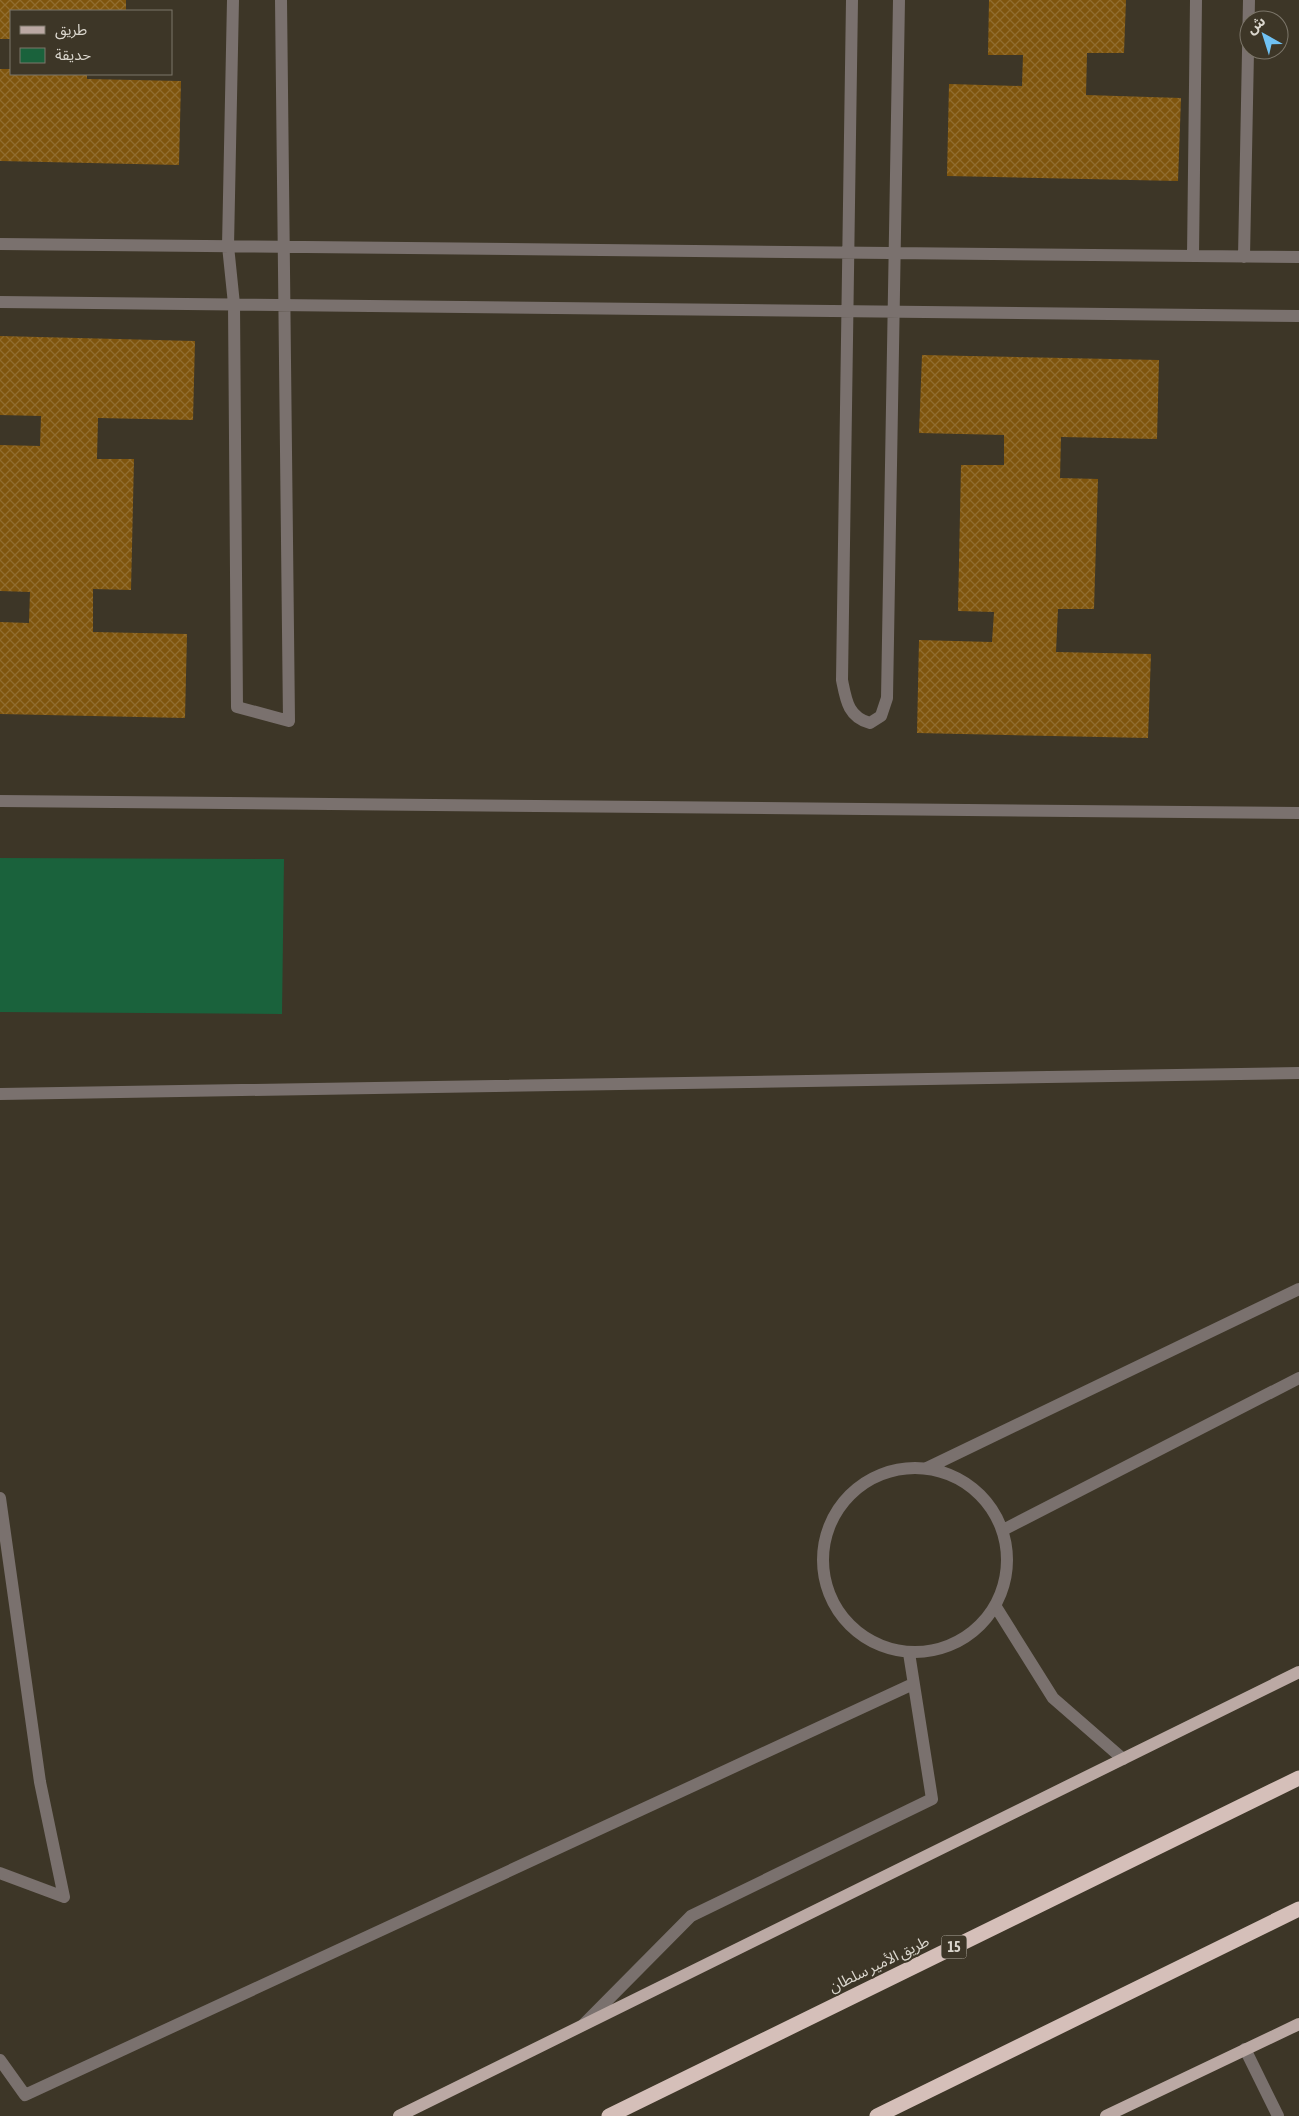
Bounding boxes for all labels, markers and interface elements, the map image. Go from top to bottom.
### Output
legend [10,10,172,75]
north arrow [1239,10,1289,60]
text: ش [1243,13,1268,37]
text: طريق [55,21,87,40]
text: حديقة [55,46,91,63]
street label: طريق الأمير سلطان [826,1932,933,1997]
road number: 15 [942,1935,966,1958]

